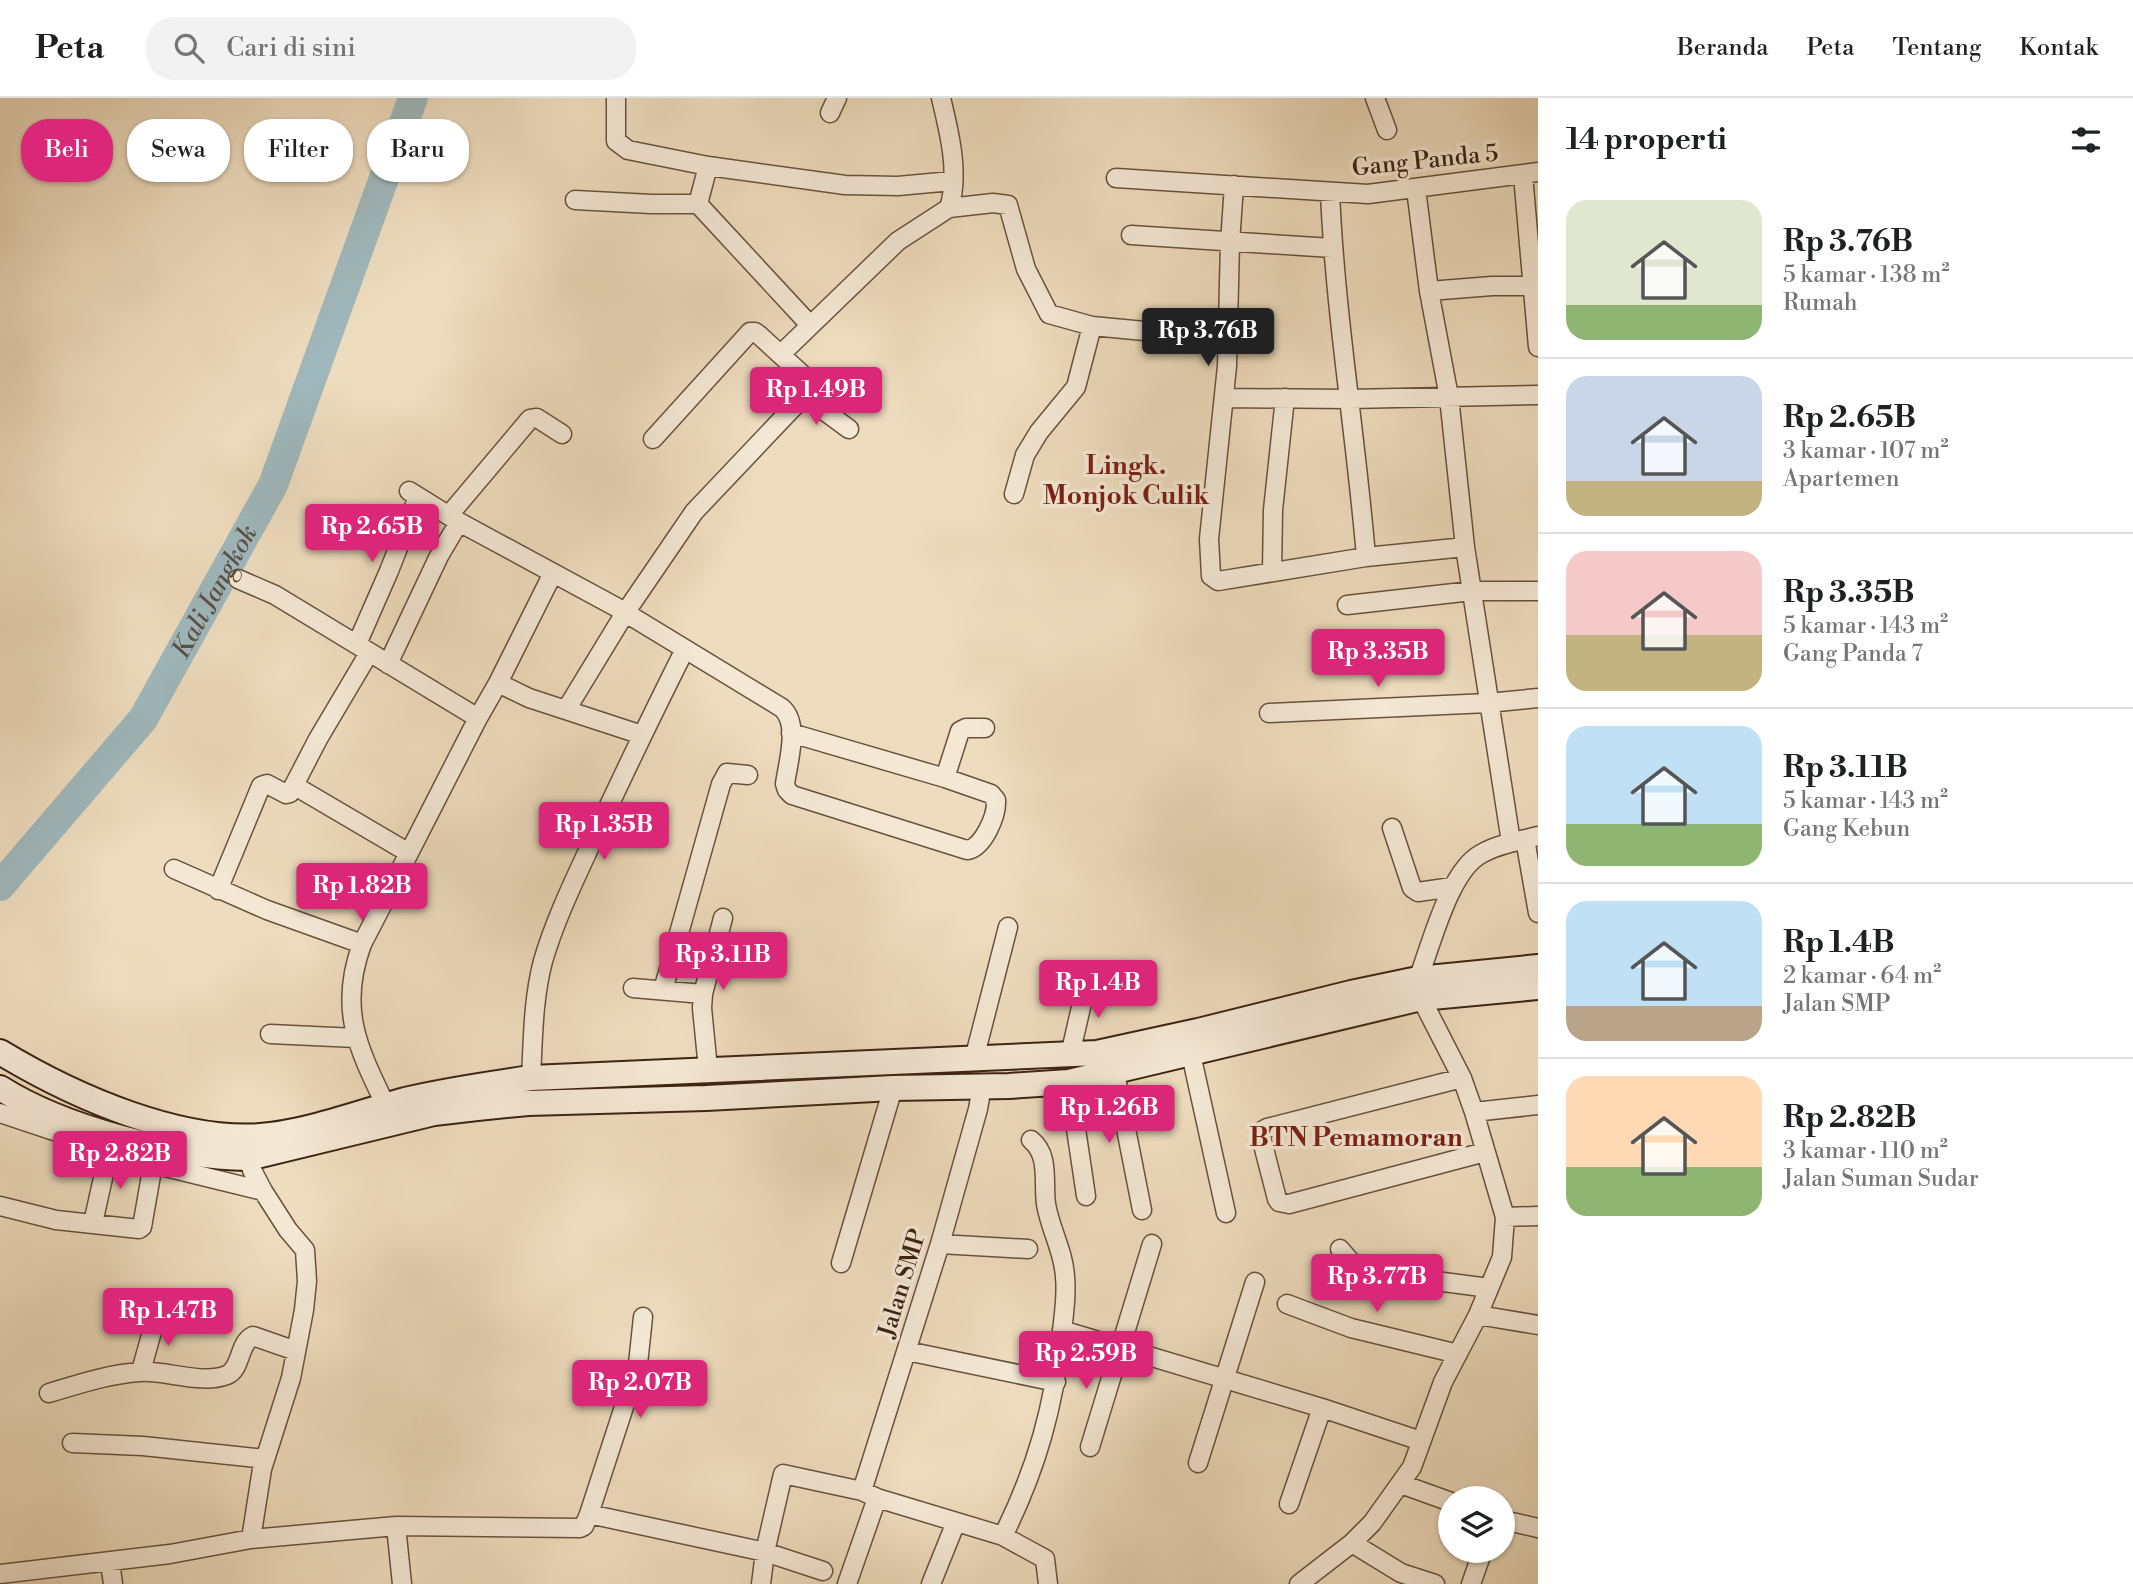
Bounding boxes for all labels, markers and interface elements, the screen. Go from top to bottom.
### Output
search box [146,17,636,80]
text: Peta [35,28,104,69]
icon: search [170,29,208,67]
text: Cari di sini [226,32,356,64]
text: Beranda [1677,33,1768,63]
text: Peta [1806,33,1854,63]
text: Tentang [1892,33,1981,63]
text: Kontak [2019,33,2098,63]
chip: Beli [21,119,113,182]
chip: Sewa [127,119,230,182]
chip: Filter [244,119,353,182]
chip: Baru [367,119,469,182]
text: 14 properti [1566,121,1727,159]
icon: filters [2067,121,2105,159]
street label: Gang Panda 5 [1350,138,1500,184]
text: Rp 3.76B [1783,223,1913,261]
icon: home [1622,228,1706,312]
text: 5 kamar · 138 m² [1783,261,1949,289]
text: Rumah [1783,289,1858,317]
pin: Rp 3.76B [1136,308,1280,368]
text: Rp 3.76B [1158,317,1258,345]
pin: Rp 1.49B [744,368,888,427]
text: Rp 1.49B [766,376,866,404]
text: Rp 2.65B [1783,399,1916,437]
icon: home [1622,404,1706,488]
text: 3 kamar · 107 m² [1783,437,1949,465]
district label: Lingk. Monjok Culik [1043,450,1210,512]
text: Apartemen [1783,465,1899,493]
pin: Rp 2.65B [300,504,444,564]
text: Rp 2.65B [321,513,423,541]
water label: Kali Jangkok [165,519,265,664]
text: Rp 3.35B [1783,574,1915,612]
icon: home [1622,579,1706,663]
text: 5 kamar · 143 m² [1783,612,1948,640]
pin: Rp 3.35B [1306,630,1450,689]
text: Rp 3.35B [1328,638,1428,666]
text: Gang Panda 7 [1783,640,1923,668]
text: Rp 3.11B [1783,749,1908,787]
icon: home [1622,754,1706,838]
text: 5 kamar · 143 m² [1783,787,1948,815]
pin: Rp 1.35B [532,802,676,862]
text: Rp 1.35B [555,811,653,839]
text: Gang Kebun [1783,815,1910,843]
pin: Rp 1.82B [290,864,434,923]
text: Rp 1.82B [312,872,412,900]
text: Rp 1.4B [1783,924,1895,962]
icon: home [1622,929,1706,1013]
pin: Rp 3.11B [651,932,795,992]
text: Rp 3.11B [675,941,771,969]
pin: Rp 1.4B [1033,960,1163,1020]
text: 2 kamar · 64 m² [1783,962,1941,990]
text: Rp 1.4B [1055,969,1141,997]
text: Jalan SMP [1783,990,1891,1018]
pin: Rp 1.26B [1037,1086,1181,1145]
text: Rp 1.26B [1060,1094,1158,1122]
text: Rp 2.82B [1783,1099,1916,1137]
icon: home [1622,1104,1706,1188]
district label: BTN Pemamoran [1249,1122,1463,1154]
pin: Rp 2.82B [48,1132,192,1191]
text: 3 kamar · 110 m² [1783,1137,1948,1165]
text: Rp 2.82B [69,1140,171,1168]
text: Jalan Suman Sudar [1783,1165,1979,1193]
street label: Jalan SMP [872,1225,934,1342]
pin: Rp 3.77B [1305,1254,1449,1314]
text: Rp 3.77B [1327,1263,1427,1291]
pin: Rp 1.47B [96,1288,240,1348]
text: Rp 1.47B [119,1297,217,1325]
pin: Rp 2.59B [1014,1332,1158,1391]
text: Rp 2.59B [1035,1340,1137,1368]
pin: Rp 2.07B [568,1360,712,1420]
text: Rp 2.07B [588,1369,692,1397]
map controls [1438,1486,1515,1563]
button: layers [1438,1486,1515,1563]

